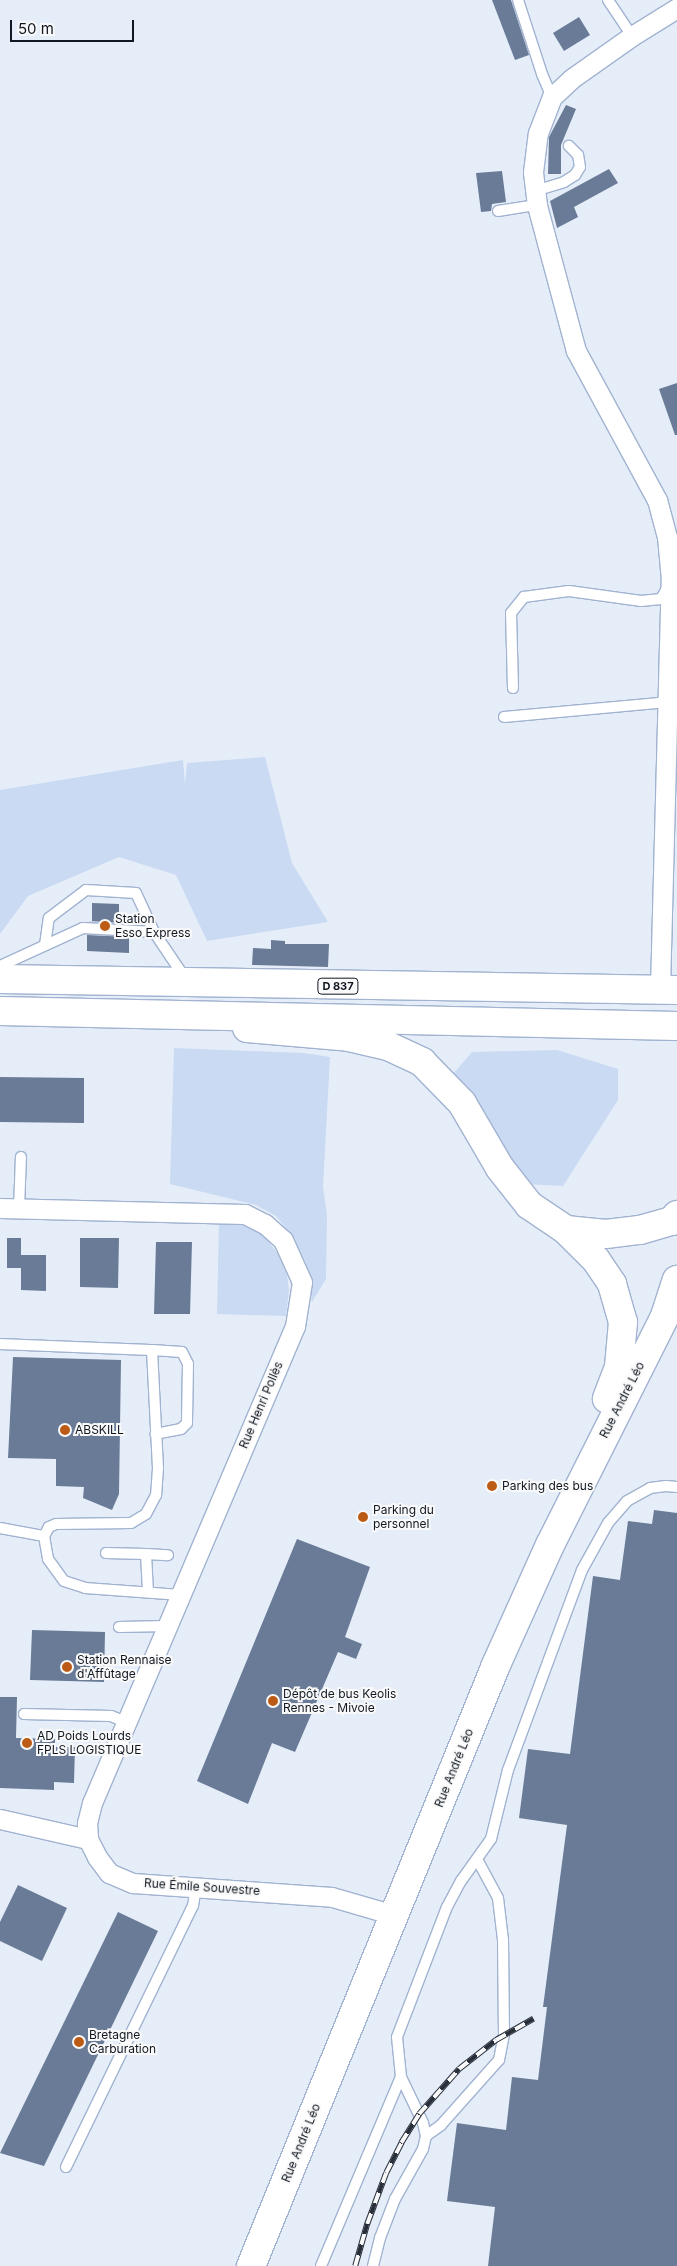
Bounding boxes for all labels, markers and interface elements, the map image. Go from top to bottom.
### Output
scale bar [12,10,136,42]
text: 50 m [18,19,54,38]
place label: Station Esso Express [115,912,191,940]
marker: Station Esso Express [99,920,111,932]
road number: D 837 [317,978,359,994]
street label: Rue Henri Pollès [236,1359,286,1451]
street label: Rue André Léo [597,1359,647,1441]
place label: ABSKILL [75,1423,124,1437]
marker: ABSKILL [59,1424,71,1436]
place label: Parking des bus [502,1479,593,1493]
marker: Parking des bus [486,1480,498,1492]
place label: Parking du personnel [373,1503,434,1531]
marker: Parking du personnel [357,1511,369,1523]
place label: Station Rennaise d'Affûtage [77,1653,172,1681]
marker: Station Rennaise d'Affûtage [61,1661,73,1673]
place label: Dépôt de bus Keolis Rennes - Mivoie [283,1687,396,1715]
marker: Dépôt de bus Keolis Rennes - Mivoie [267,1695,279,1707]
street label: Rue André Léo [432,1727,476,1809]
place label: AD Poids Lourds FPLS LOGISTIQUE [37,1729,141,1757]
marker: AD Poids Lourds FPLS LOGISTIQUE [21,1737,33,1749]
street label: Rue Émile Souvestre [144,1876,260,1898]
place label: Bretagne Carburation [89,2028,156,2056]
marker: Bretagne Carburation [73,2036,85,2048]
street label: Rue André Léo [279,2102,323,2184]

